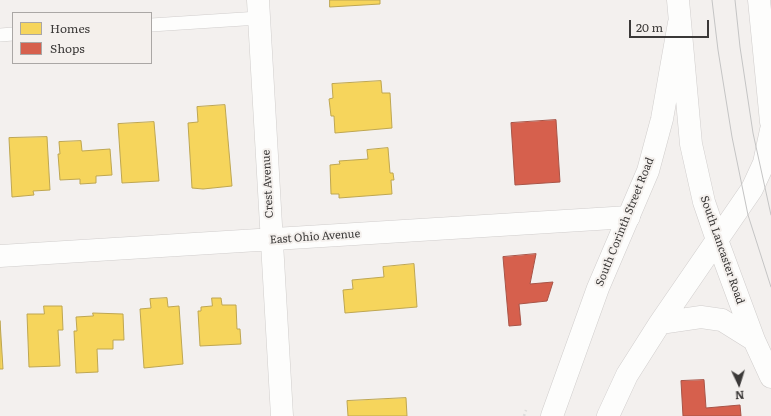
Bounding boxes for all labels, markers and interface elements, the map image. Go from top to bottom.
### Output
legend [12,12,152,64]
scale bar [631,12,711,38]
text: 20 m [636,18,663,36]
text: Homes [50,19,90,37]
text: Shops [50,39,85,57]
street label: Crest Avenue [260,149,276,219]
street label: South Corinth Street Road [593,156,657,288]
street label: South Lancaster Road [697,194,747,306]
street label: East Ohio Avenue [269,227,361,247]
north arrow [719,364,759,404]
text: N [735,388,745,404]

